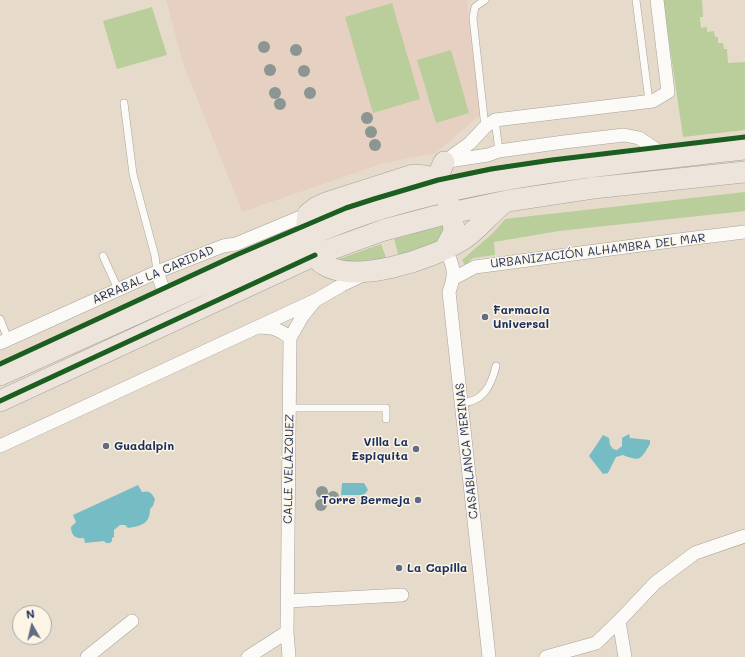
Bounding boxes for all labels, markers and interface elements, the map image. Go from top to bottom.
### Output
street label: URBANIZACIÓN ALHAMBRA DEL MAR [490,231,706,271]
street label: ARRABAL LA CARIDAD [90,243,216,307]
place label: Farmacia Universal [493,303,550,331]
marker: Farmacia Universal [480,312,490,322]
street label: CASABLANCA MERINAS [453,382,481,520]
street label: CALLE VELÁZQUEZ [281,414,297,524]
place label: Villa La Espiquita [351,435,408,463]
place label: Guadalpin [114,439,174,453]
marker: Guadalpin [101,441,111,451]
marker: Villa La Espiquita [411,444,421,454]
place label: Torre Bermeja [322,493,410,507]
marker: Torre Bermeja [413,495,423,505]
place label: La Capilla [407,561,467,575]
marker: La Capilla [394,563,404,573]
north arrow [12,605,52,645]
text: N [25,606,36,622]

